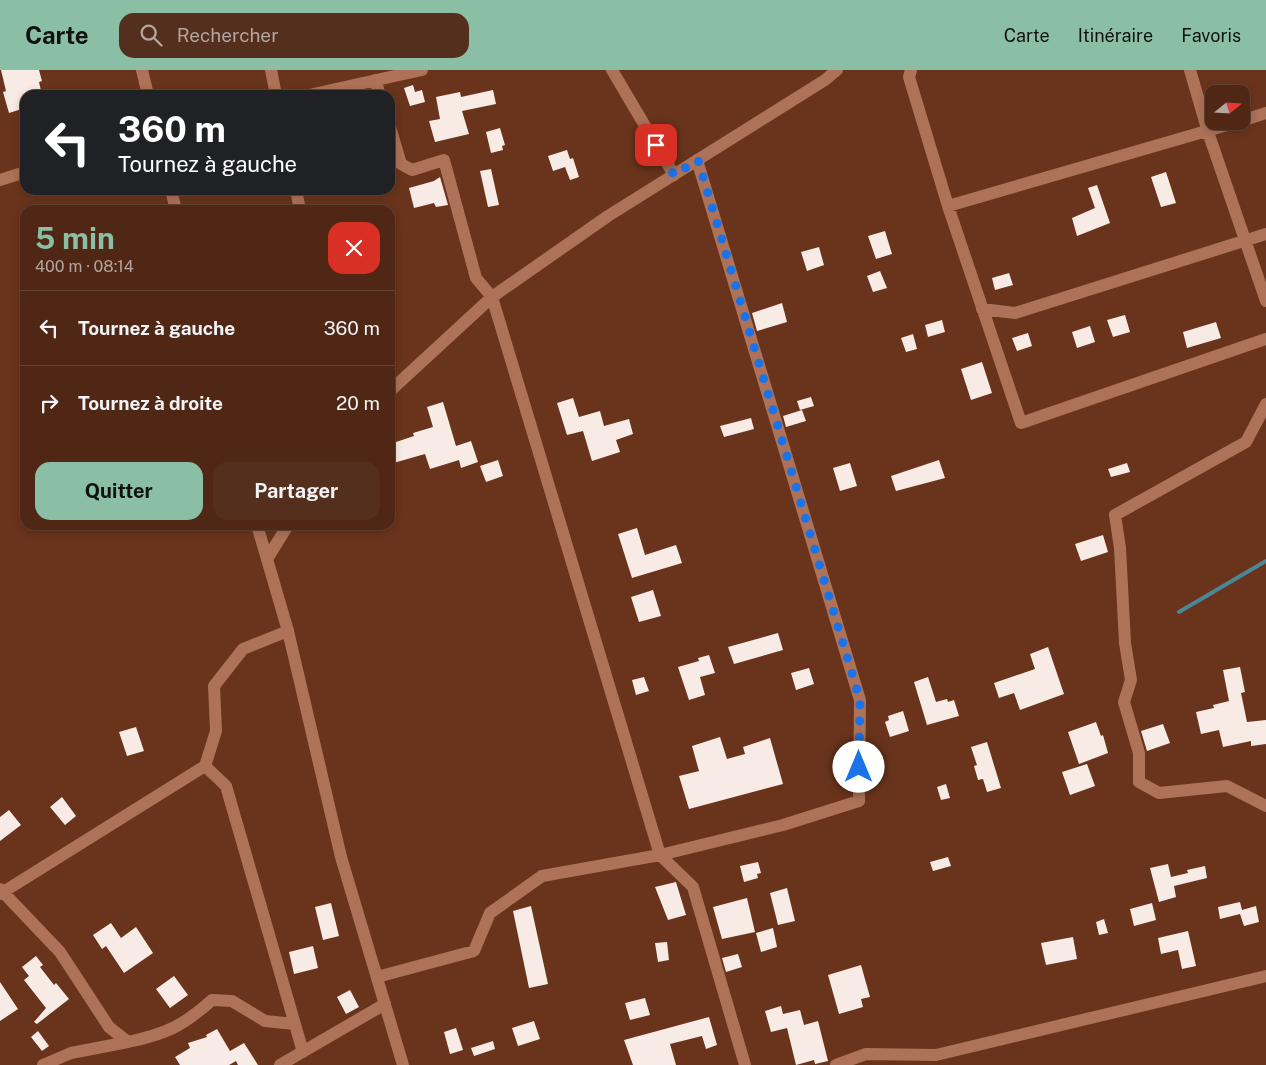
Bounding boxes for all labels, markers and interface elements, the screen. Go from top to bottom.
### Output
search box [119,13,469,58]
text: Carte [25,21,89,49]
icon: search [137,21,165,49]
text: Rechercher [177,24,279,46]
text: Carte [1004,25,1050,46]
text: Itinéraire [1078,25,1153,46]
text: Favoris [1181,25,1241,46]
north arrow [1205,85,1250,130]
map controls [1205,85,1250,130]
text: 360 m [118,109,226,150]
icon: left [35,110,100,175]
pin [635,124,677,166]
icon: arrive [642,131,670,159]
text: Tournez à gauche [118,151,297,177]
text: 5 min [35,220,115,256]
button: close [328,222,380,274]
text: 400 m · 08:14 [35,257,134,276]
icon: left [35,314,63,342]
text: Tournez à gauche [78,317,235,339]
text: 360 m [324,317,380,339]
icon: right [35,389,63,417]
text: Tournez à droite [78,392,223,414]
text: 20 m [336,392,380,414]
button: Quitter [35,462,203,520]
button: Partager [213,462,380,520]
position arrow [832,740,884,792]

